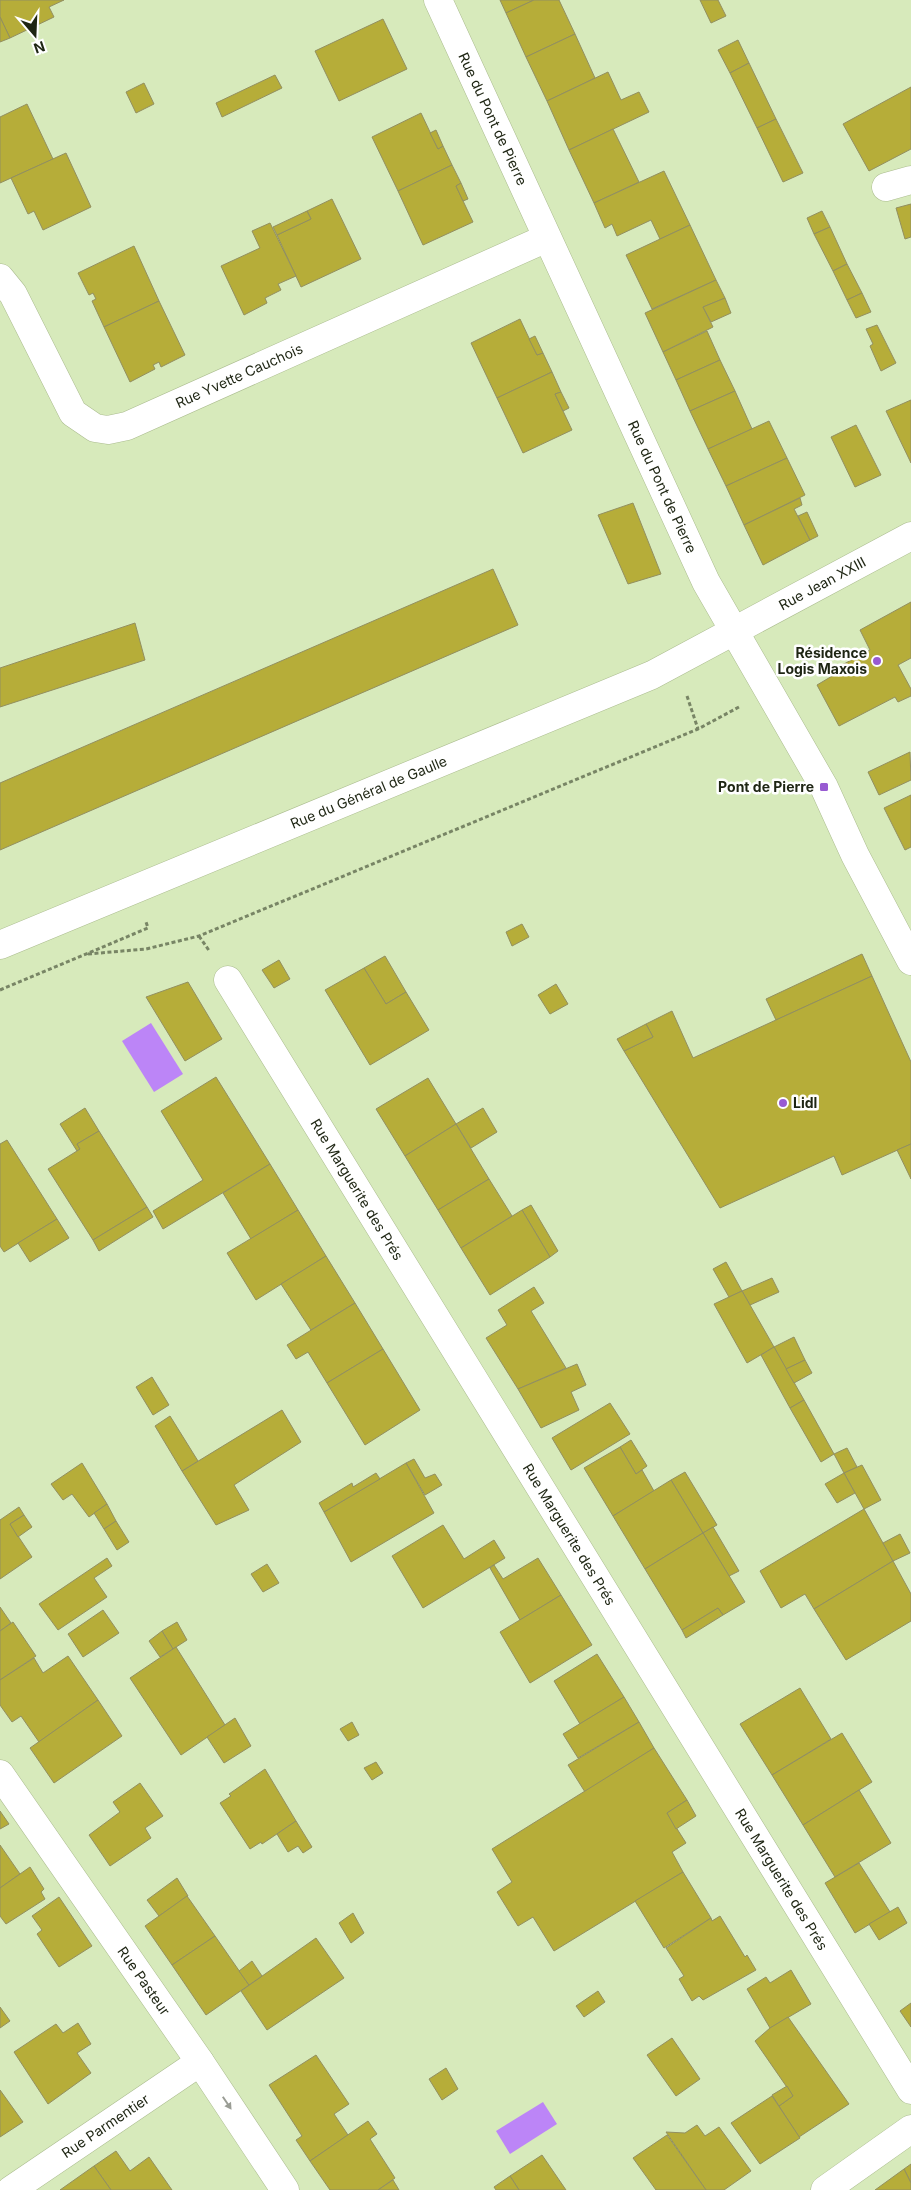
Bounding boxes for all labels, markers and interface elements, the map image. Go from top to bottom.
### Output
north arrow [10,10,60,60]
text: N [32,38,47,58]
street label: Rue du Pont de Pierre [455,50,531,188]
street label: Rue Yvette Cauchois [173,340,305,411]
street label: Rue du Pont de Pierre [625,418,701,556]
street label: Rue Jean XXIII [776,553,869,613]
place label: Résidence Logis Maxois [777,644,867,677]
marker: Résidence Logis Maxois [871,655,883,667]
street label: Rue du Général de Gaulle [288,752,449,832]
place label: Pont de Pierre [718,778,814,795]
marker: Pont de Pierre [818,781,830,793]
place label: Lidl [793,1094,817,1111]
marker: Lidl [777,1097,789,1109]
street label: Rue Marguerite des Prés [307,1115,407,1263]
street label: Rue Marguerite des Prés [520,1460,620,1608]
street label: Rue Marguerite des Prés [732,1805,832,1953]
street label: Rue Pasteur [114,1943,174,2018]
street label: Rue Parmentier [58,2090,152,2161]
one-way arrow [222,2096,232,2109]

